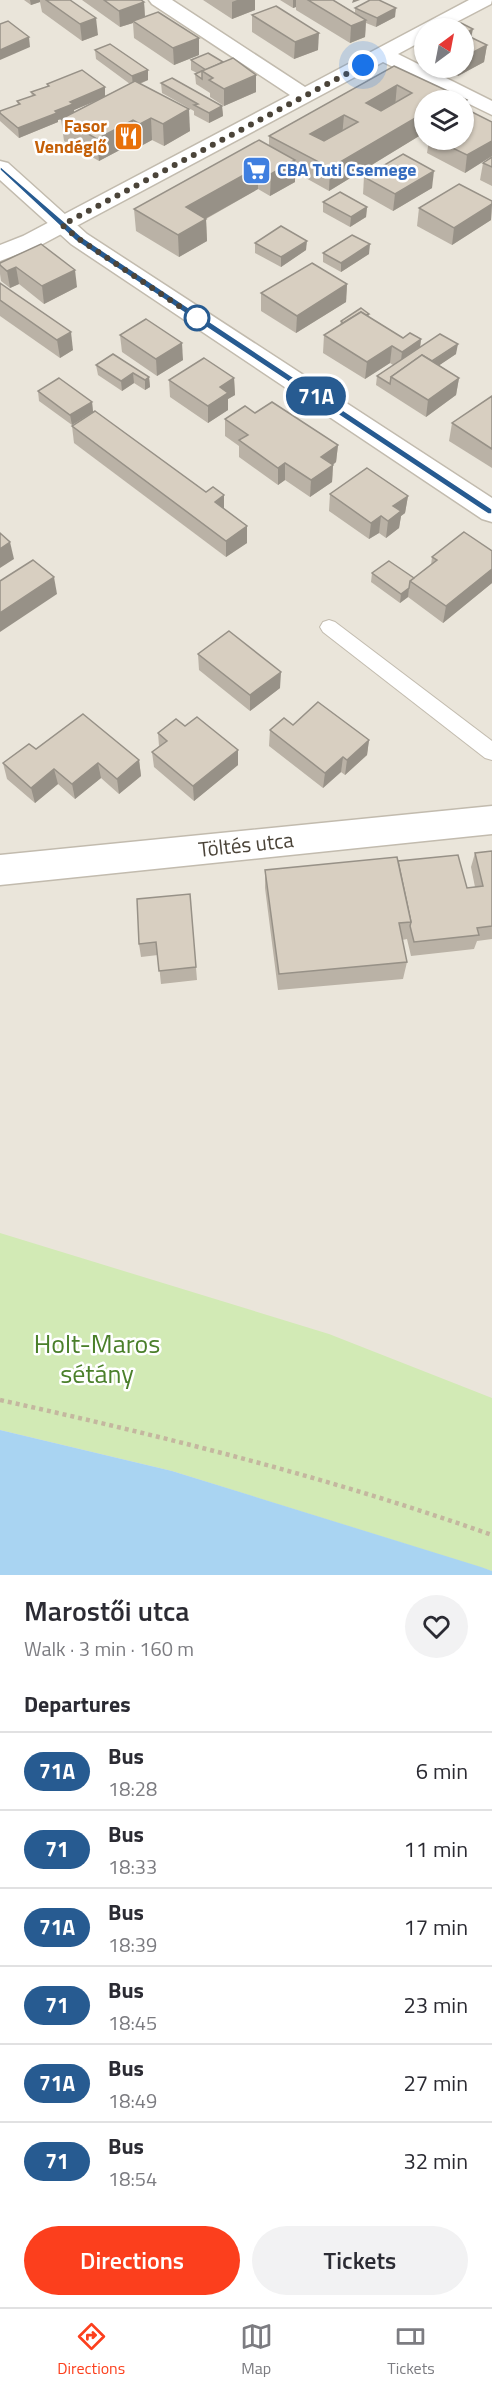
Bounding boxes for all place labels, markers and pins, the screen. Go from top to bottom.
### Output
place label: Fasor Vendéglő [34,112,107,160]
restaurant icon: Fasor Vendéglő [112,120,144,152]
supermarket icon: CBA Tuti Csemege [240,154,272,186]
place label: CBA Tuti Csemege [277,156,417,183]
unlabelled marker [184,305,210,331]

